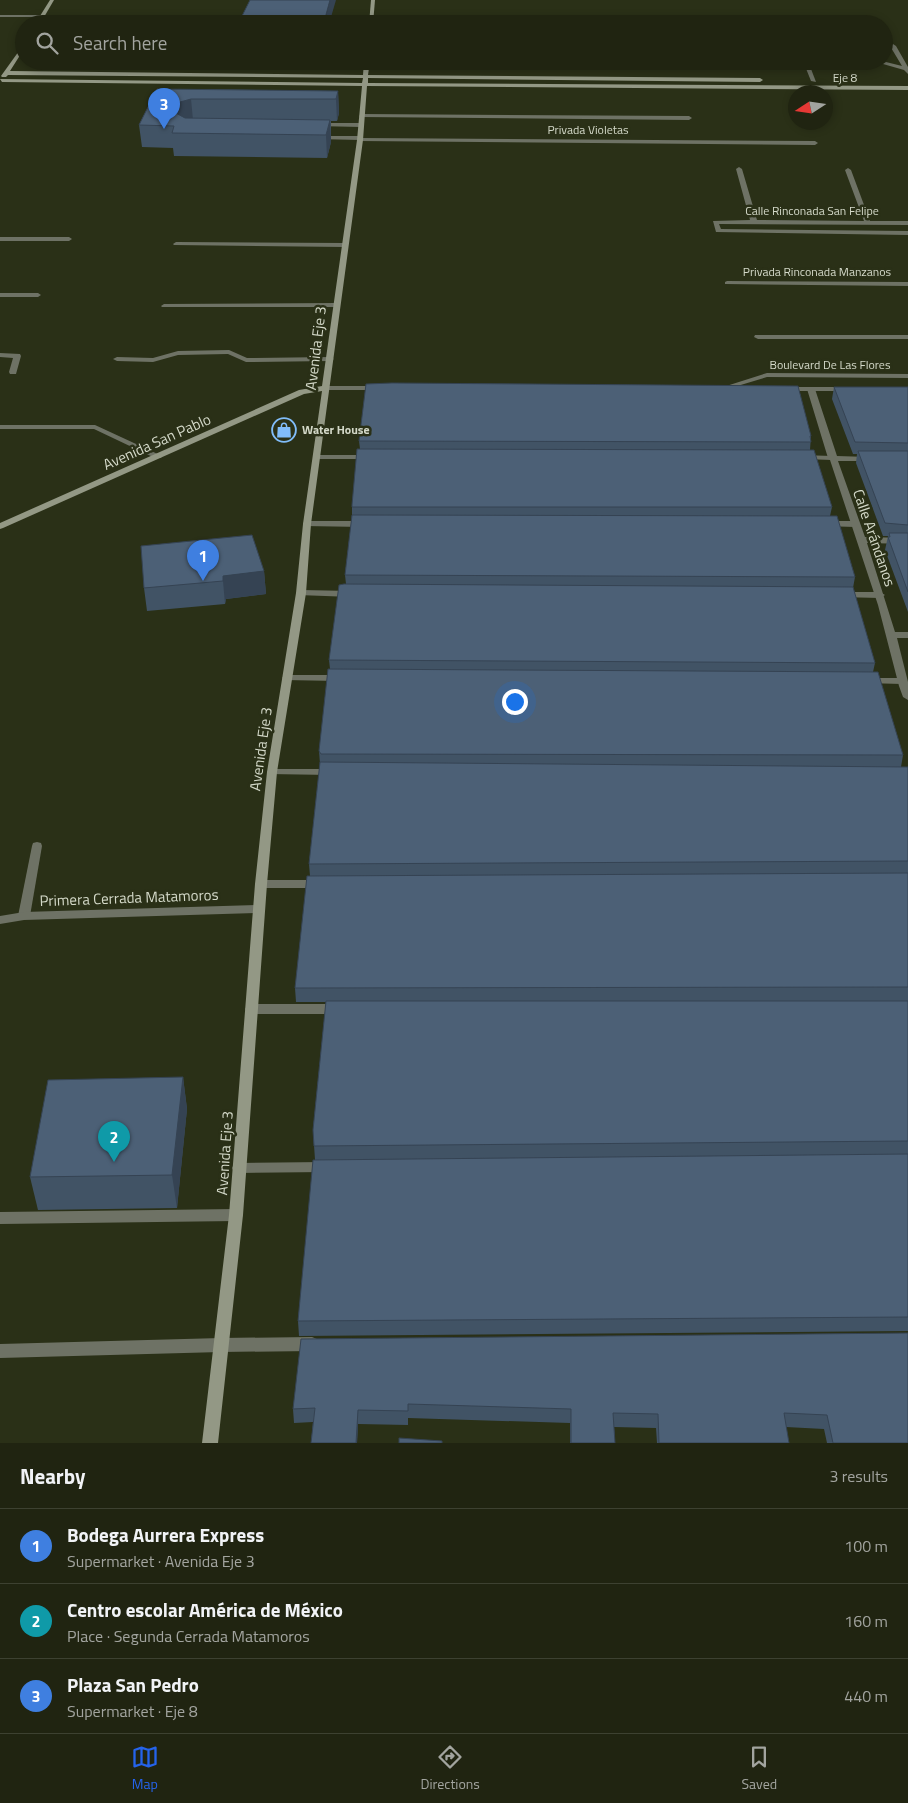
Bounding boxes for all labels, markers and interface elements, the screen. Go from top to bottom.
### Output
search box [15,15,893,70]
text: Search here [73,28,167,57]
icon: search [33,29,61,57]
street label: Eje 8 [833,68,858,87]
north arrow [788,85,833,130]
pin: 3 [148,88,180,129]
street label: Privada Violetas [547,120,629,139]
street label: Calle Rinconada San Felipe [745,201,879,220]
street label: Privada Rinconada Manzanos [743,262,892,281]
street label: Avenida Eje 3 [299,305,332,391]
street label: Boulevard De Las Flores [769,355,891,374]
street label: Avenida San Pablo [99,407,215,476]
shop icon: Water House [271,417,297,443]
place label: Water House [302,420,370,439]
street label: Calle Arándanos [847,486,902,590]
pin: 1 [187,540,219,581]
your location [502,689,528,715]
street label: Avenida Eje 3 [243,706,278,792]
street label: Primera Cerrada Matamoros [39,883,219,912]
street label: Avenida Eje 3 [210,1110,239,1196]
pin: 2 [98,1121,130,1162]
text: Nearby [20,1460,85,1492]
text: 3 results [829,1464,888,1488]
text: Bodega Aurrera Express [67,1520,264,1549]
text: 1 [32,1534,40,1558]
text: 100 m [844,1534,888,1558]
text: Supermarket · Avenida Eje 3 [67,1549,255,1573]
text: Centro escolar América de México [67,1595,343,1624]
text: 2 [32,1609,40,1633]
text: 160 m [844,1609,888,1633]
text: Place · Segunda Cerrada Matamoros [67,1624,310,1648]
text: Plaza San Pedro [67,1670,199,1699]
text: 3 [32,1684,40,1708]
text: 440 m [844,1684,888,1708]
text: Supermarket · Eje 8 [67,1699,198,1723]
tab: Map [131,1743,159,1794]
tab: Directions [420,1743,480,1794]
tab: Saved [742,1743,777,1794]

